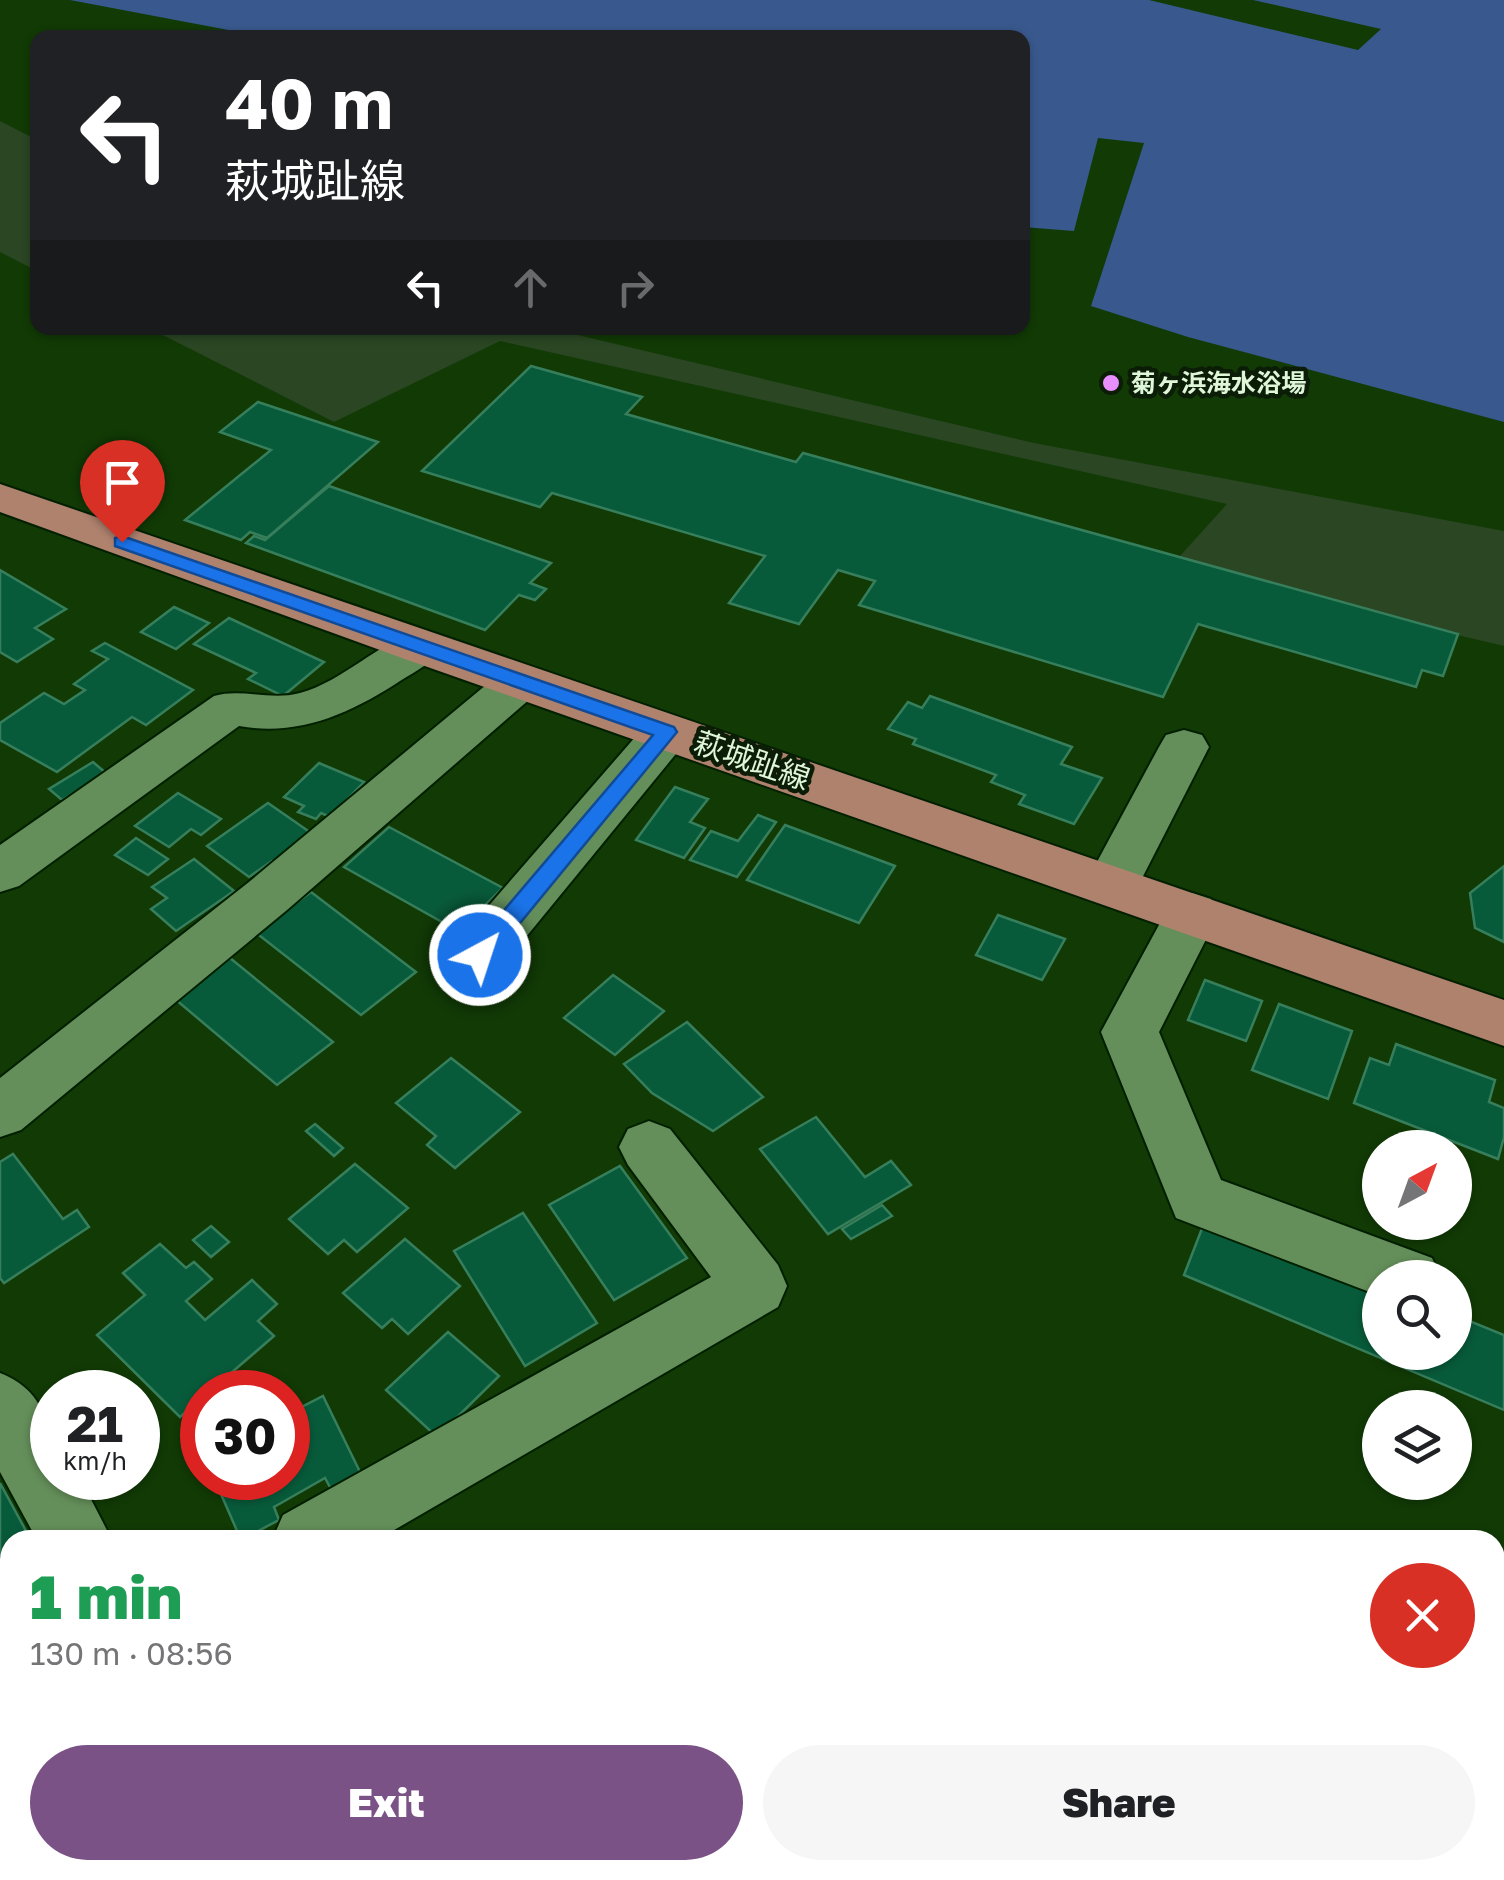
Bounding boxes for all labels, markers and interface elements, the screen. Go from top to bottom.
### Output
text: 40 m [225,60,393,144]
icon: left [60,70,190,200]
text: 萩城趾線 [225,153,405,207]
icon: left [398,260,453,315]
icon: ahead [503,260,558,315]
icon: right [608,260,663,315]
place label: 菊ヶ浜海水浴場 [1131,367,1306,398]
marker: 菊ヶ浜海水浴場 [1100,372,1122,394]
pin [80,440,165,543]
icon: arrive [95,455,150,510]
street label: 萩城趾線 [690,724,815,797]
position arrow [428,903,532,1007]
north arrow [1362,1130,1472,1240]
map controls [1362,1130,1472,1500]
button: search [1362,1260,1472,1370]
speed limit sign: 30 [180,1370,310,1500]
button: layers [1362,1390,1472,1500]
text: 21 [67,1393,123,1453]
text: km/h [63,1445,127,1476]
text: 1 min [30,1560,182,1632]
button: close [1370,1563,1475,1668]
text: 130 m · 08:56 [30,1634,233,1672]
button: Exit [30,1745,743,1860]
button: Share [763,1745,1475,1860]

